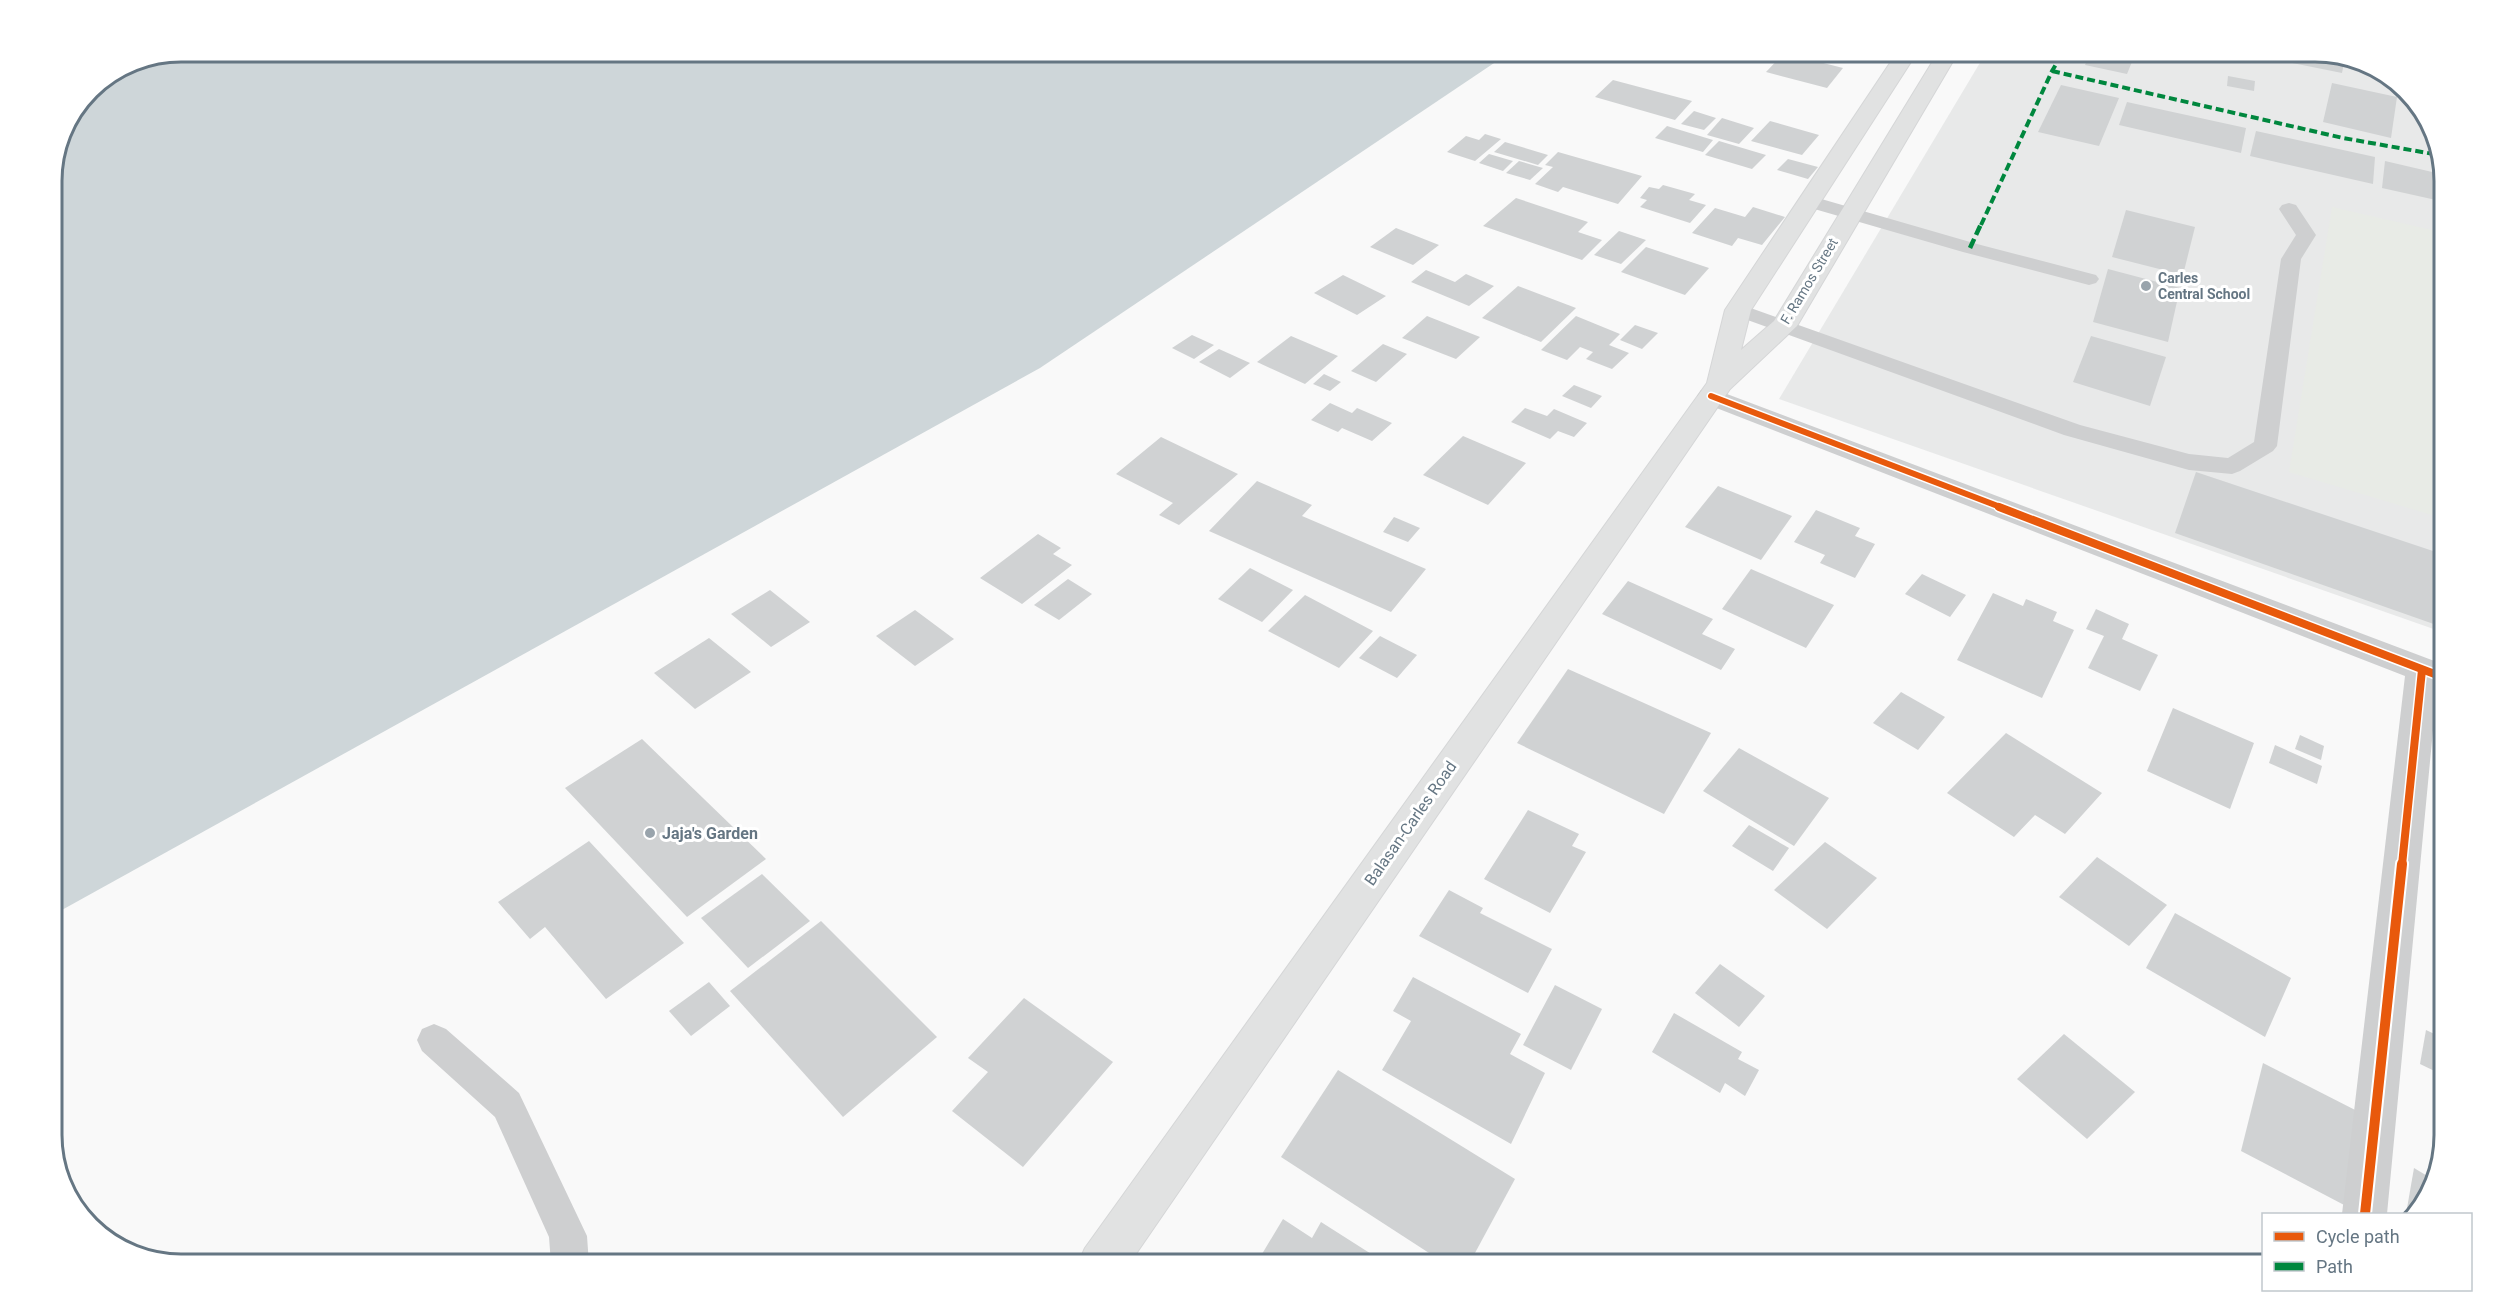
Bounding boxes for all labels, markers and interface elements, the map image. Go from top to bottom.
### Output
street label: F. Ramos Street [1777,235,1841,327]
place label: Carles Central School [2158,270,2250,302]
marker: Carles Central School [2139,279,2153,293]
street label: Balasan-Carles Road [1360,757,1460,889]
place label: Jaja's Garden [662,824,758,843]
marker: Jaja's Garden [643,826,657,840]
legend [2262,1213,2472,1291]
text: Cycle path [2316,1226,2400,1247]
text: Path [2316,1256,2353,1277]

